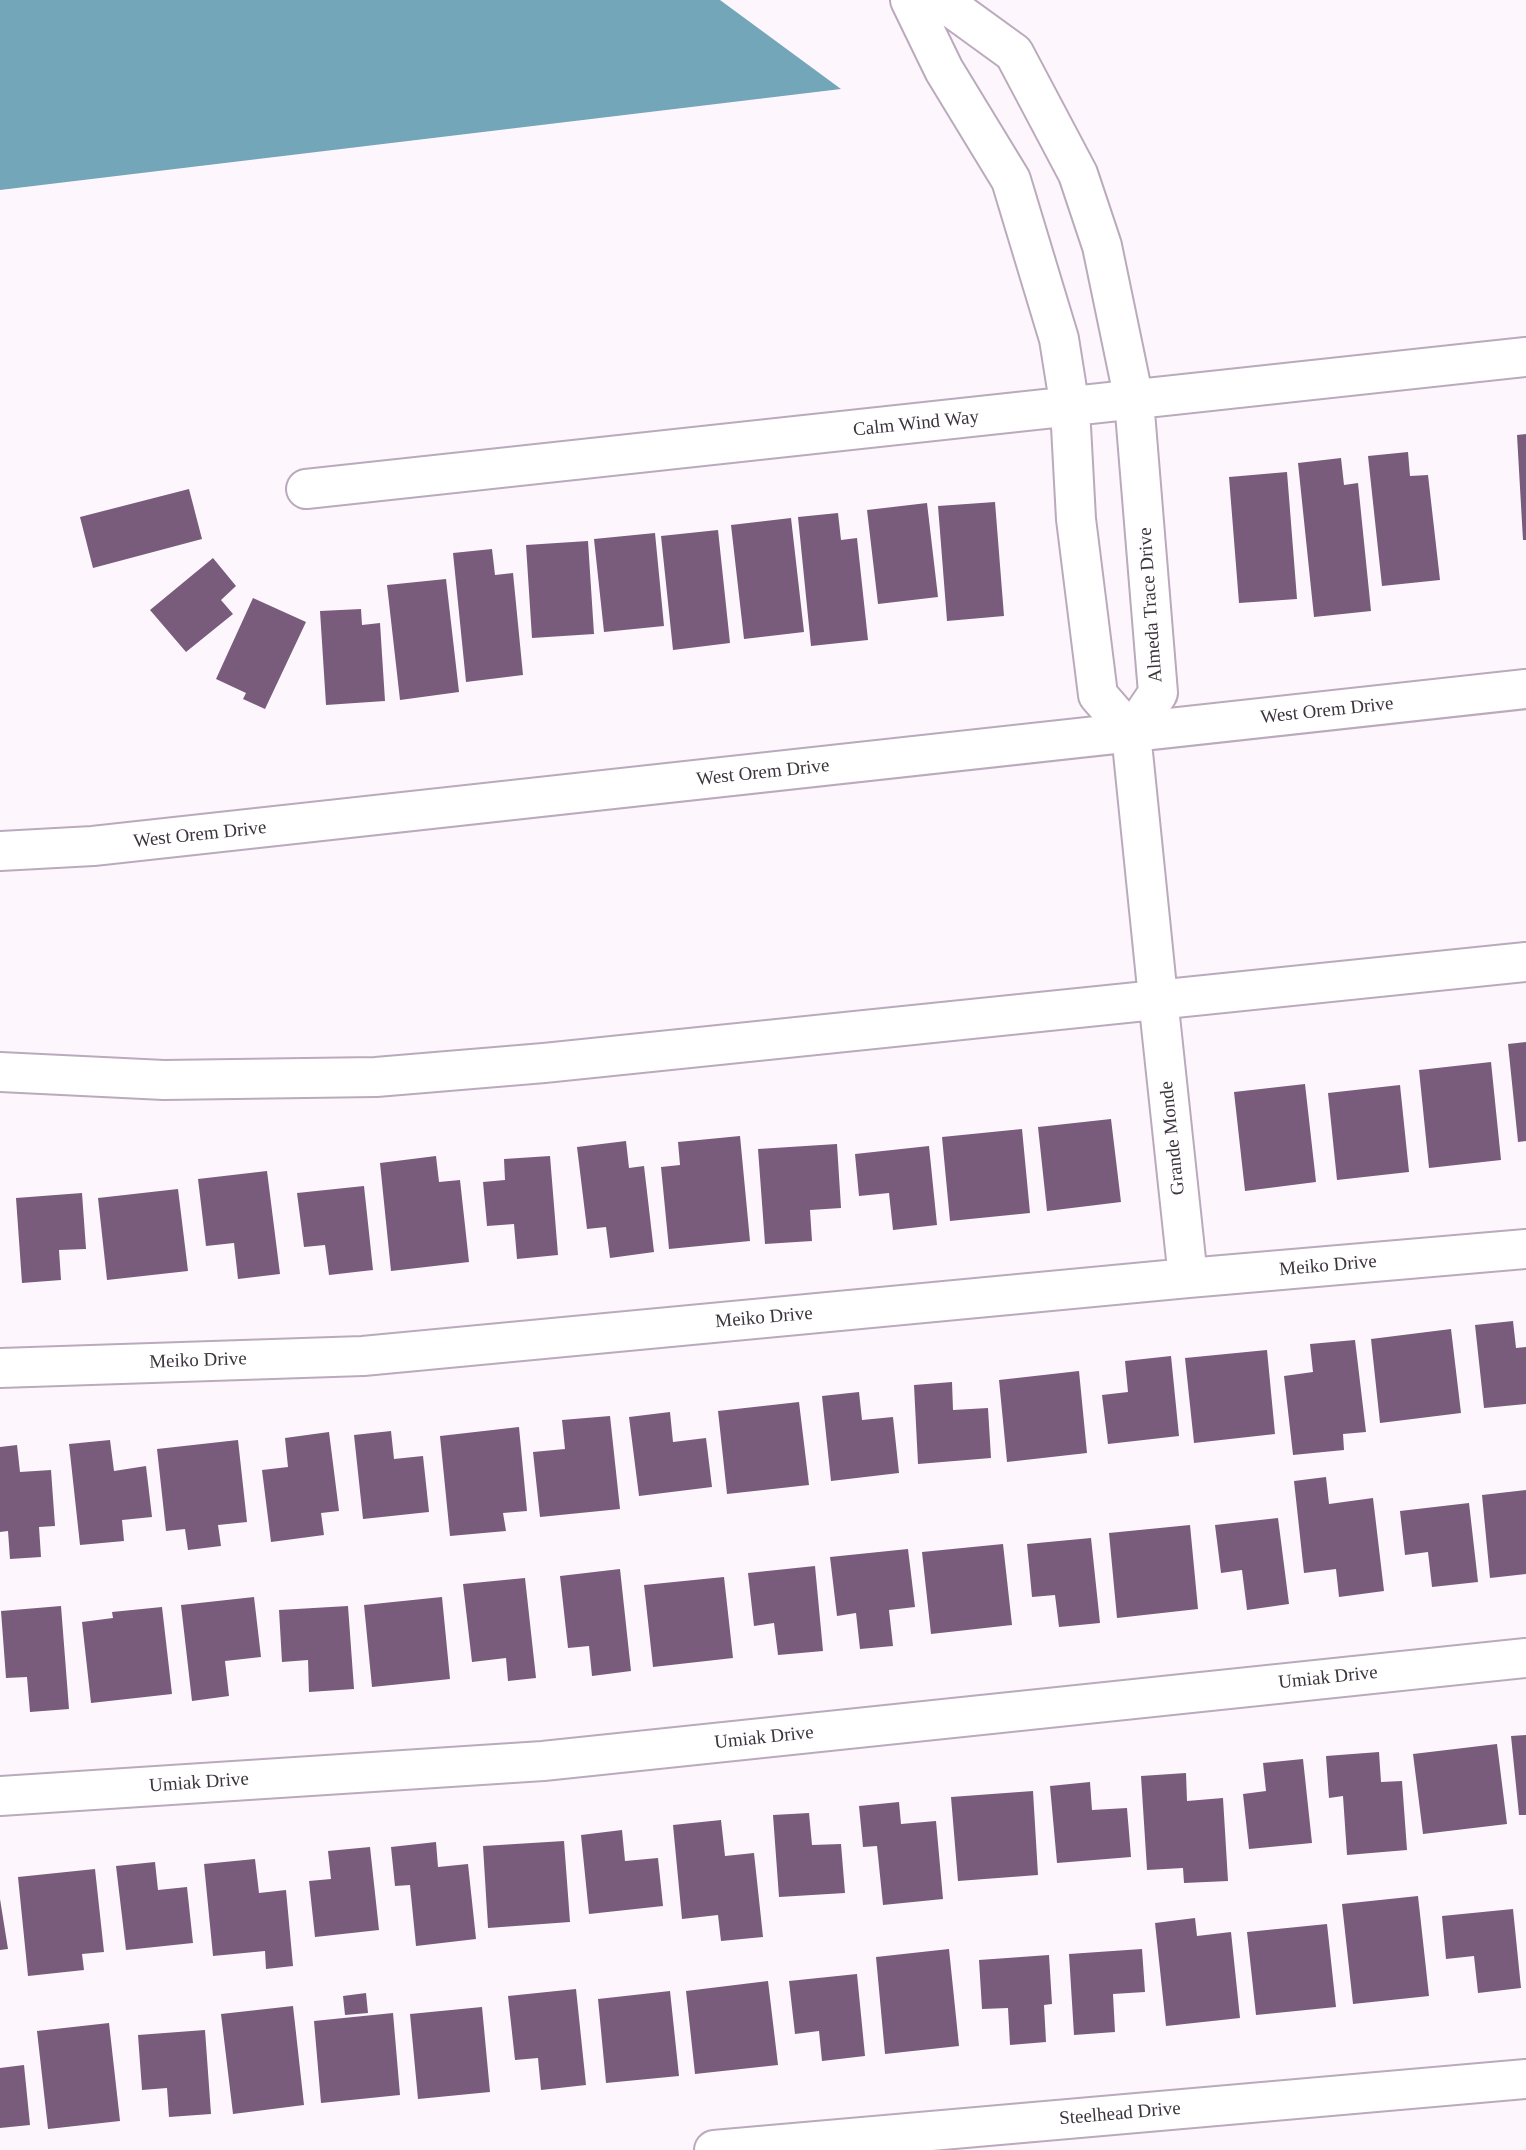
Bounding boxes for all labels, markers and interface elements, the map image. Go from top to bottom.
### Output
street label: Calm Wind Way [852,406,980,442]
street label: Almeda Trace Drive [1134,527,1168,683]
street label: West Orem Drive [1259,693,1395,729]
street label: West Orem Drive [695,755,831,791]
street label: West Orem Drive [132,817,268,853]
street label: Grande Monde [1156,1080,1190,1196]
street label: Meiko Drive [1278,1250,1378,1282]
street label: Meiko Drive [714,1302,814,1334]
street label: Meiko Drive [149,1348,247,1374]
street label: Umiak Drive [1277,1661,1379,1695]
street label: Umiak Drive [713,1721,815,1755]
street label: Umiak Drive [148,1768,250,1798]
street label: Steelhead Drive [1058,2097,1182,2131]

